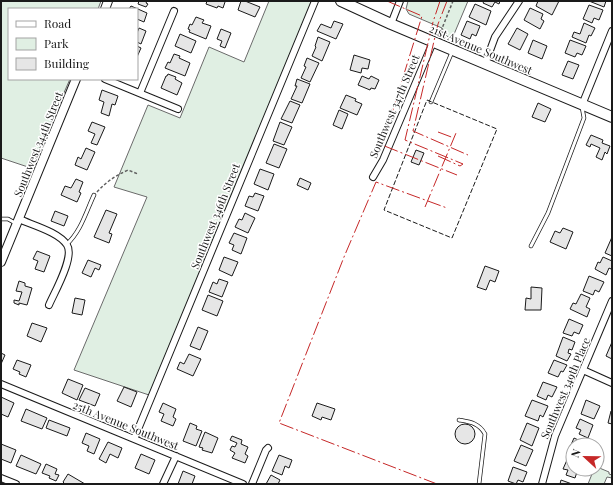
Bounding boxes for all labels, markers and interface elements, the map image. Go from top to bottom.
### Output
legend [8,8,138,80]
text: Road [44,15,71,31]
street label: 21st Avenue Southwest [427,20,535,78]
text: Park [44,35,69,51]
street label: Southwest 347th Street [365,52,423,160]
text: Building [44,55,90,71]
street label: Southwest 344th Street [10,89,66,199]
street label: Southwest 346th Street [187,161,243,271]
street label: Southwest 349th Place [537,335,593,441]
street label: 25th Avenue Southwest [71,397,181,453]
north arrow [565,437,605,477]
text: N [567,447,584,460]

